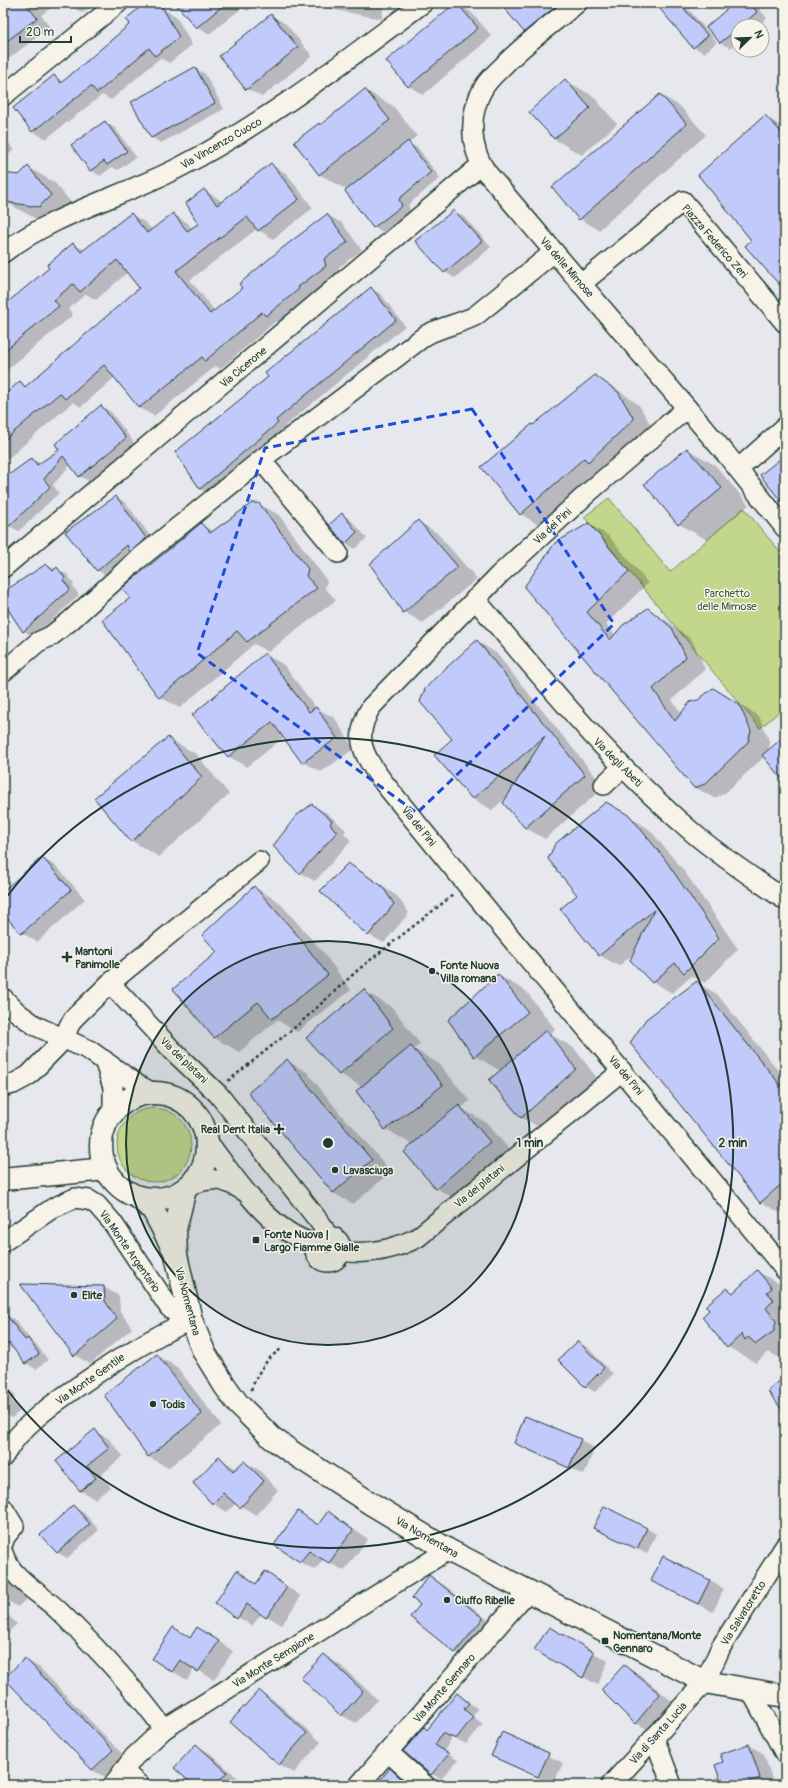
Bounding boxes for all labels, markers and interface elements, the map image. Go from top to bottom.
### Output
scale bar [20,18,71,44]
north arrow [730,18,770,58]
text: 20 m [26,25,55,40]
text: N [751,28,766,41]
street label: Via Vincenzo Cuoco [178,115,264,172]
street label: Piazza Federico Zeri [679,202,750,281]
street label: Via delle Mimose [537,235,597,301]
street label: Via Cicerone [217,344,270,391]
street label: Via dei Pini [531,505,574,547]
park label: Parchetto delle Mimose [697,587,757,613]
street label: Via degli Abeti [590,735,645,790]
street label: Via dei Pini [399,804,439,849]
place label: Mantoni Panimolle [75,945,120,971]
marker: Mantoni Panimolle [62,952,72,962]
place label: Fonte Nuova Villa romana [440,959,499,985]
marker: Fonte Nuova Villa romana [427,966,437,976]
street label: Via dei platani [157,1034,210,1086]
street label: Via dei Pini [605,1053,646,1098]
place label: Real Dent Italia [201,1123,270,1136]
marker: Real Dent Italia [273,1123,285,1135]
centre of rings [321,1136,335,1150]
text: 1 min [517,1136,544,1151]
text: 2 min [719,1136,748,1151]
street label: Via dei platani [451,1162,507,1211]
place label: Lavasciuga [343,1164,393,1177]
marker: Lavasciuga [330,1165,340,1175]
street label: Via Monte Argentario [96,1208,163,1295]
place label: Fonte Nuova | Largo Fiamme Gialle [264,1228,360,1254]
marker: Fonte Nuova | Largo Fiamme Gialle [251,1235,261,1245]
street label: Via Nomentana [172,1265,203,1337]
place label: Elite [82,1289,103,1302]
marker: Elite [69,1290,79,1300]
street label: Via Monte Gentile [53,1350,128,1408]
place label: Todis [160,1398,185,1411]
marker: Todis [148,1399,158,1409]
street label: Via Nomentana [393,1514,461,1561]
street label: Via Salvatoretto [718,1578,769,1648]
place label: Ciuffo Ribelle [455,1594,515,1607]
marker: Ciuffo Ribelle [442,1595,452,1605]
place label: Nomentana/Monte Gennaro [613,1629,702,1655]
street label: Via Monte Sempione [230,1630,317,1691]
marker: Nomentana/Monte Gennaro [600,1636,610,1646]
street label: Via Monte Gennaro [411,1651,478,1726]
street label: Via di Santa Lucia [627,1699,690,1767]

